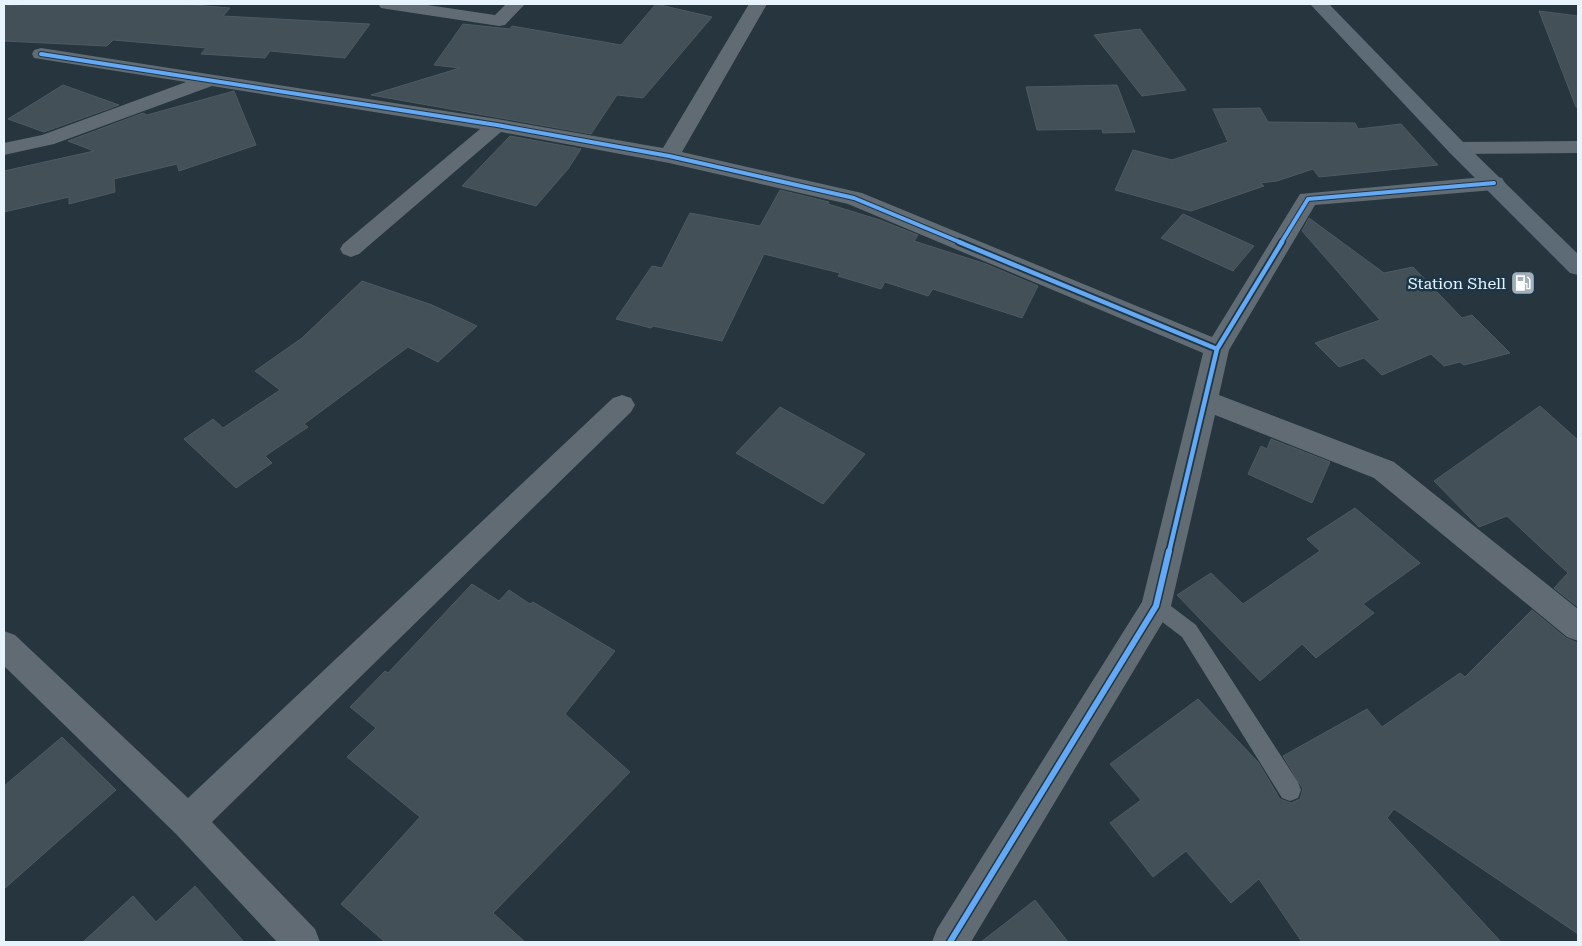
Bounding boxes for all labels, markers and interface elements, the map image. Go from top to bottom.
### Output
fuel station icon: Station Shell [1510,270,1536,296]
place label: Station Shell [1408,274,1506,293]

